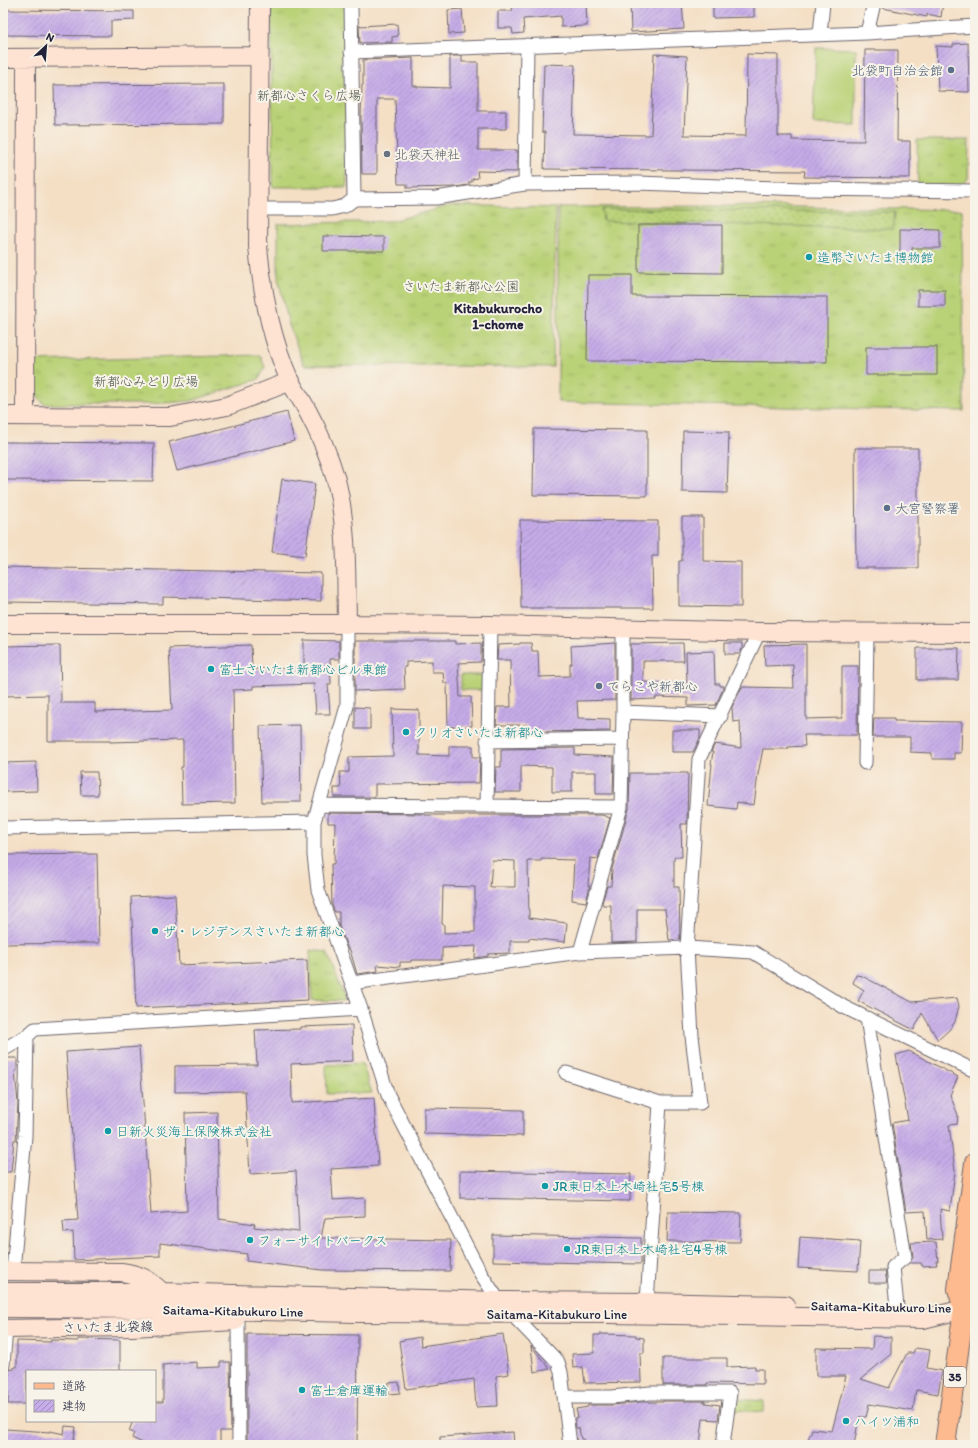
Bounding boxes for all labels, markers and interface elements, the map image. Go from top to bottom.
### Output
north arrow [26,26,66,66]
text: N [44,30,56,45]
place label: 北袋町自治会館 [852,63,943,78]
marker: 北袋町自治会館 [946,65,956,75]
park label: 新都心さくら広場 [257,88,361,103]
place label: 北袋天神社 [395,147,460,162]
marker: 北袋天神社 [382,149,392,159]
place label: 造幣さいたま博物館 [817,250,933,265]
marker: 造幣さいたま博物館 [804,252,814,262]
park label: さいたま新都心公園 [403,279,519,294]
district label: Kitabukurocho 1-chome [454,300,542,333]
park label: 新都心みどり広場 [94,374,198,389]
place label: 大宮警察署 [895,501,960,516]
marker: 大宮警察署 [882,503,892,513]
place label: 富士さいたま新都心ビル東館 [219,662,387,677]
marker: 富士さいたま新都心ビル東館 [206,664,216,674]
place label: てらこや新都心 [607,679,698,694]
marker: てらこや新都心 [594,681,604,691]
place label: クリオさいたま新都心 [414,725,543,740]
marker: クリオさいたま新都心 [401,727,411,737]
place label: ザ・レジデンスさいたま新都心 [163,924,344,939]
marker: ザ・レジデンスさいたま新都心 [150,926,160,936]
place label: 日新火災海上保険株式会社 [116,1124,272,1139]
marker: 日新火災海上保険株式会社 [103,1126,113,1136]
place label: JR東日本上木崎社宅5号棟 [553,1179,704,1194]
marker: JR東日本上木崎社宅5号棟 [540,1181,550,1191]
place label: フォーサイトパークス [258,1233,387,1248]
marker: フォーサイトパークス [245,1235,255,1245]
place label: JR東日本上木崎社宅4号棟 [575,1242,727,1257]
marker: JR東日本上木崎社宅4号棟 [562,1244,572,1254]
street label: Saitama-Kitabukuro Line [811,1298,951,1316]
street label: Saitama-Kitabukuro Line [163,1302,303,1320]
street label: Saitama-Kitabukuro Line [487,1307,627,1322]
street label: さいたま北袋線 [63,1319,154,1335]
road number: 35 [944,1367,966,1387]
legend [26,1370,156,1422]
text: 道路 [62,1379,86,1393]
place label: 富士倉庫運輸 [310,1383,388,1398]
marker: 富士倉庫運輸 [297,1385,307,1395]
text: 建物 [62,1399,86,1413]
place label: ハイツ浦和 [854,1414,919,1429]
marker: ハイツ浦和 [841,1416,851,1426]

